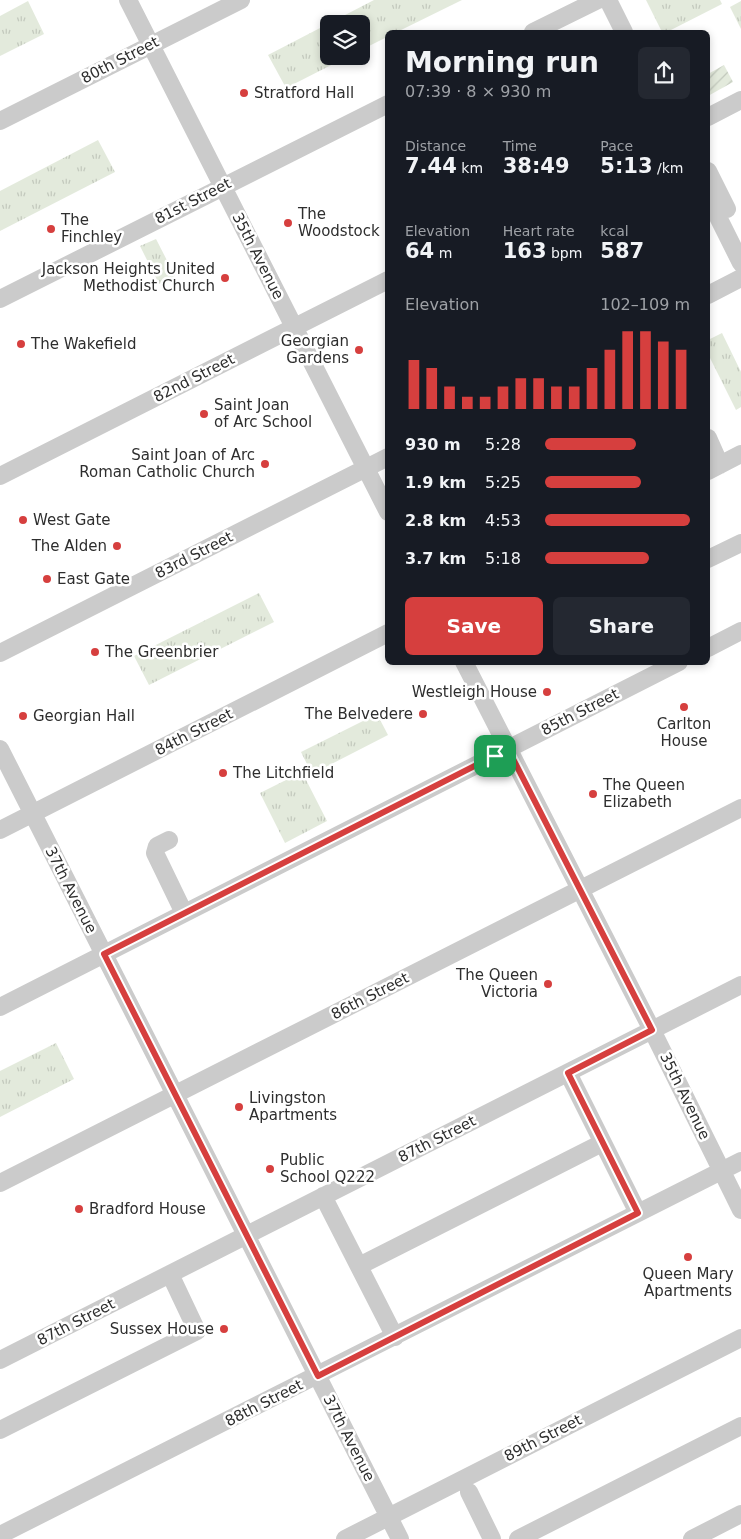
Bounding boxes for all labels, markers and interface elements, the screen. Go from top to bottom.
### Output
map controls [320,15,370,65]
button: layers [320,15,370,65]
street label: 80th Street [78,33,162,87]
text: Morning run [405,46,599,79]
button: share [638,47,690,99]
text: 07:39 · 8 × 930 m [405,82,551,101]
place label: Stratford Hall [254,84,354,102]
marker: Stratford Hall [238,87,250,99]
text: Distance [405,138,466,154]
text: Time [503,138,537,154]
text: Pace [600,138,633,154]
text: 7.44 [405,154,457,178]
text: 38:49 [503,154,570,178]
text: 5:13 [600,154,653,178]
text: km [457,160,483,176]
text: /km [653,160,683,176]
street label: 81st Street [152,174,234,228]
place label: The Woodstock [297,205,380,240]
street label: 35th Avenue [228,210,288,302]
place label: The Finchley [60,211,122,246]
marker: The Woodstock [282,217,294,229]
marker: The Finchley [45,223,57,235]
text: Elevation [405,223,470,239]
text: Heart rate [503,223,575,239]
text: kcal [600,223,629,239]
text: 64 [405,239,434,263]
text: 163 [503,239,547,263]
text: 587 [600,239,644,263]
text: m [434,245,452,261]
text: bpm [547,245,582,261]
place label: Jackson Heights United Methodist Church [41,260,215,295]
marker: Jackson Heights United Methodist Church [219,272,231,284]
text: Elevation [405,295,479,314]
text: 102–109 m [600,295,690,314]
place label: Georgian Gardens [281,332,349,367]
place label: The Wakefield [30,335,136,353]
marker: The Wakefield [15,338,27,350]
marker: Georgian Gardens [353,344,365,356]
street label: 82nd Street [151,350,238,406]
place label: Saint Joan of Arc School [214,396,312,431]
marker: Saint Joan of Arc School [198,408,210,420]
text: 930 m [405,435,461,454]
text: 5:28 [485,435,521,454]
place label: Saint Joan of Arc Roman Catholic Church [79,446,255,481]
marker: Saint Joan of Arc Roman Catholic Church [259,458,271,470]
text: 1.9 km [405,473,466,492]
text: 5:25 [485,473,521,492]
place label: West Gate [33,511,111,529]
text: 2.8 km [405,511,466,530]
text: 4:53 [485,511,521,530]
marker: West Gate [17,514,29,526]
street label: 83rd Street [152,528,236,582]
place label: The Alden [31,537,107,555]
marker: The Alden [111,540,123,552]
text: 3.7 km [405,549,466,568]
text: 5:18 [485,549,521,568]
place label: East Gate [57,570,130,588]
marker: East Gate [41,573,53,585]
button: Save [405,597,543,655]
button: Share [553,597,690,655]
place label: The Greenbrier [104,643,219,661]
marker: The Greenbrier [89,646,101,658]
place label: Westleigh House [412,683,537,701]
street label: 85th Street [538,685,622,739]
marker: Westleigh House [541,686,553,698]
marker: Carlton House [678,701,690,713]
street label: 84th Street [152,705,236,759]
place label: The Belvedere [304,705,413,723]
place label: Georgian Hall [33,707,135,725]
marker: The Belvedere [417,708,429,720]
marker: Georgian Hall [17,710,29,722]
place label: Carlton House [657,715,711,750]
pin [474,735,516,777]
icon: arrive [481,742,509,770]
place label: The Litchfield [232,764,334,782]
marker: The Litchfield [217,767,229,779]
place label: The Queen Elizabeth [602,776,685,811]
marker: The Queen Elizabeth [587,788,599,800]
street label: 37th Avenue [41,844,101,936]
place label: The Queen Victoria [455,966,538,1001]
street label: 86th Street [328,969,412,1023]
marker: The Queen Victoria [542,978,554,990]
street label: 35th Avenue [656,1049,714,1143]
place label: Livingston Apartments [249,1089,337,1124]
marker: Livingston Apartments [233,1101,245,1113]
street label: 87th Street [395,1112,479,1166]
place label: Public School Q222 [280,1151,375,1186]
marker: Public School Q222 [264,1163,276,1175]
place label: Bradford House [89,1200,206,1218]
marker: Bradford House [73,1203,85,1215]
marker: Queen Mary Apartments [682,1251,694,1263]
place label: Queen Mary Apartments [642,1265,734,1300]
street label: 87th Street [34,1295,118,1349]
place label: Sussex House [110,1320,214,1338]
marker: Sussex House [218,1323,230,1335]
street label: 88th Street [222,1376,306,1430]
street label: 37th Avenue [319,1392,379,1484]
street label: 89th Street [501,1411,585,1465]

